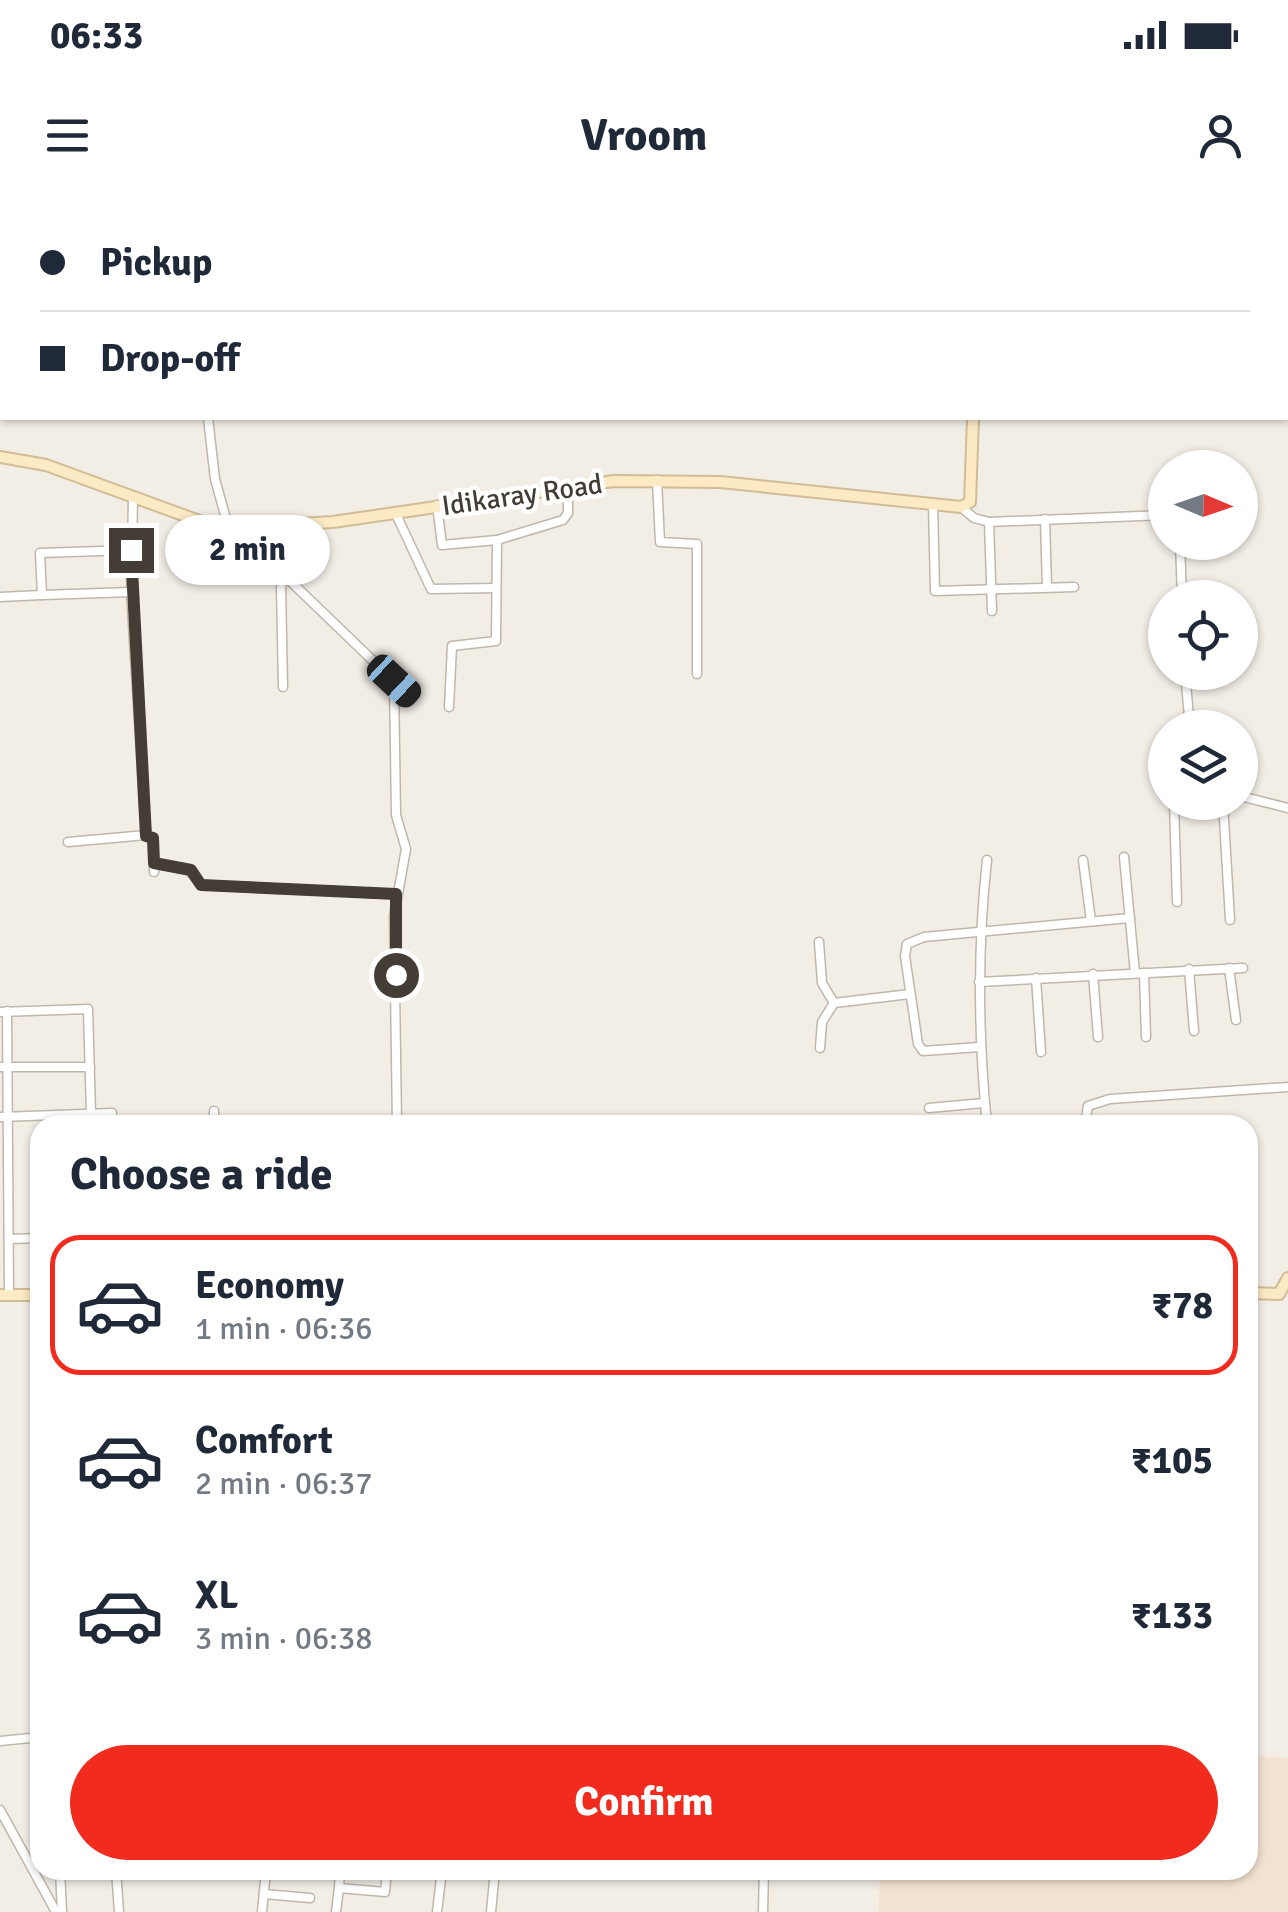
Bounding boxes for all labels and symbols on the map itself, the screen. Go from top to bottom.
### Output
north arrow [1148,450,1258,560]
street label: Idikaray Road [440,467,605,523]
callout: 2 min [166,515,331,585]
route end [109,528,154,573]
car [362,650,426,712]
route start [374,953,419,998]

